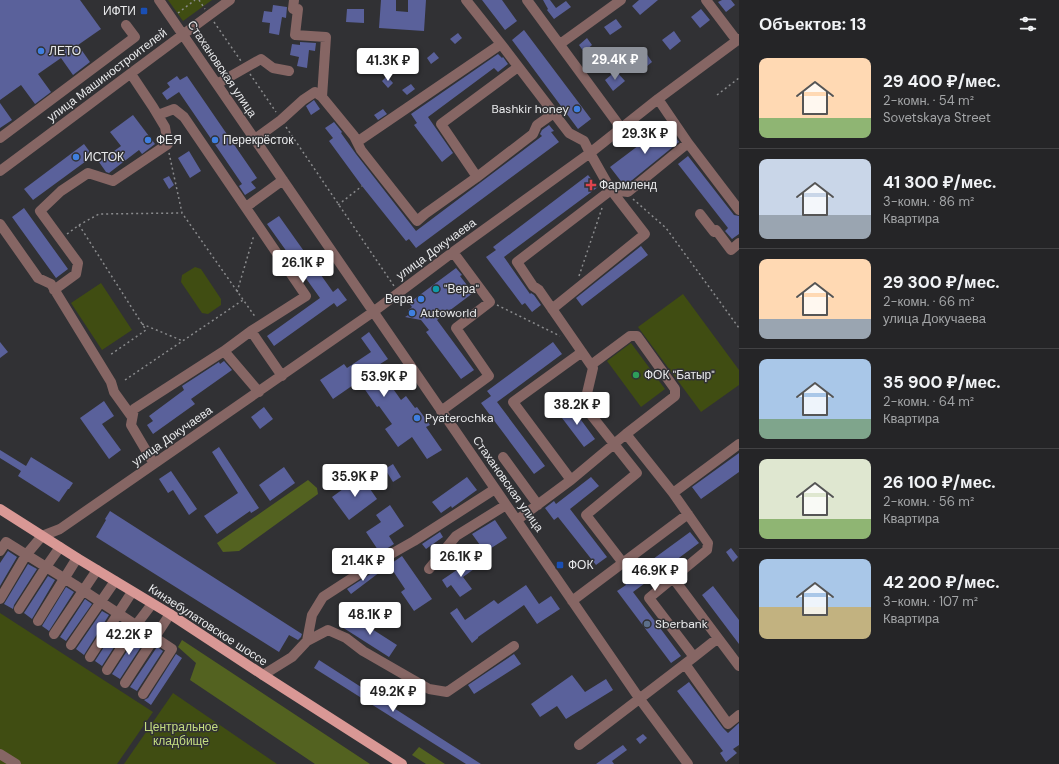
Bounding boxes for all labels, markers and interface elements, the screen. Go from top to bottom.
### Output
place label: ИФТИ [103,3,136,19]
marker: ИФТИ [139,6,149,16]
text: Объектов: 13 [759,13,867,35]
icon: filters [1017,13,1039,35]
street label: Стахановская улица [184,17,261,121]
street label: улица Машиностроителей [44,25,170,125]
place label: ЛЕТО [49,43,81,59]
marker: ЛЕТО [36,46,46,56]
pin: 29.4K ₽ [578,47,652,81]
pin: 41.3K ₽ [351,48,425,82]
text: 29.4K ₽ [591,51,639,68]
text: 41.3K ₽ [366,52,410,69]
text: 29 400 ₽/мес. [883,70,1000,92]
icon: home [791,74,839,122]
text: 2-комн. · 54 m² [883,92,974,109]
place label: Bashkir honey [492,101,569,117]
marker: Bashkir honey [572,104,582,114]
text: Sovetskaya Street [883,109,991,126]
pin: 29.3K ₽ [608,121,682,155]
text: 29.3K ₽ [622,125,668,142]
place label: ФЕЯ [156,132,182,148]
place label: Перекрёсток [223,132,294,148]
marker: ФЕЯ [143,135,153,145]
marker: Перекрёсток [210,135,220,145]
place label: ИСТОК [84,149,124,165]
marker: ИСТОК [71,152,81,162]
text: 41 300 ₽/мес. [883,171,996,193]
icon: home [791,175,839,223]
place label: Фармленд [599,177,657,193]
marker: Фармленд [586,180,596,190]
text: 3-комн. · 86 m² [883,193,974,210]
text: Квартира [883,210,939,227]
street label: улица Докучаева [393,214,479,283]
pin: 26.1K ₽ [266,250,340,284]
text: 26.1K ₽ [282,254,324,271]
text: 29 300 ₽/мес. [883,271,1000,293]
icon: home [791,275,839,323]
place label: "Вера" [444,281,480,297]
marker: "Вера" [431,284,441,294]
place label: Вера [385,291,413,307]
text: 2-комн. · 66 m² [883,293,974,310]
marker: Вера [416,294,426,304]
place label: Autoworld [420,305,477,321]
marker: Autoworld [407,308,417,318]
text: улица Докучаева [883,310,986,327]
pin: 53.9K ₽ [347,364,421,398]
place label: ФОК "Батыр" [644,367,715,383]
text: 53.9K ₽ [360,368,408,385]
marker: ФОК "Батыр" [631,370,641,380]
text: 35 900 ₽/мес. [883,371,1000,393]
icon: home [791,375,839,423]
pin: 38.2K ₽ [540,392,614,426]
text: 2-комн. · 64 m² [883,393,974,410]
text: 38.2K ₽ [554,396,600,413]
street label: улица Докучаева [128,402,216,470]
place label: Pyaterochka [425,410,494,426]
text: Квартира [883,410,939,427]
marker: Pyaterochka [412,413,422,423]
street label: Стахановская улица [469,433,547,535]
pin: 35.9K ₽ [318,464,392,498]
text: 35.9K ₽ [331,468,379,485]
text: 26 100 ₽/мес. [883,471,996,493]
icon: home [791,475,839,523]
text: 2-комн. · 56 m² [883,493,974,510]
text: Квартира [883,510,939,527]
pin: 26.1K ₽ [424,544,498,578]
pin: 21.4K ₽ [326,548,400,582]
text: 26.1K ₽ [440,548,482,565]
text: 21.4K ₽ [341,552,385,569]
place label: ФОК [568,557,593,573]
pin: 46.9K ₽ [618,558,692,592]
marker: ФОК [555,560,565,570]
text: 46.9K ₽ [631,562,679,579]
text: 42 200 ₽/мес. [883,571,999,593]
icon: home [791,575,839,623]
street label: Кинзебулатовское шоссе [145,580,271,670]
text: 3-комн. · 107 m² [883,593,978,610]
pin: 48.1K ₽ [333,602,407,636]
text: 48.1K ₽ [348,606,392,623]
text: Квартира [883,610,939,627]
place label: Sberbank [655,616,708,632]
marker: Sberbank [642,619,652,629]
pin: 42.2K ₽ [92,622,166,656]
text: 42.2K ₽ [106,626,152,643]
pin: 49.2K ₽ [356,679,430,713]
text: 49.2K ₽ [369,683,417,700]
park label: Центральное кладбище [144,719,218,749]

